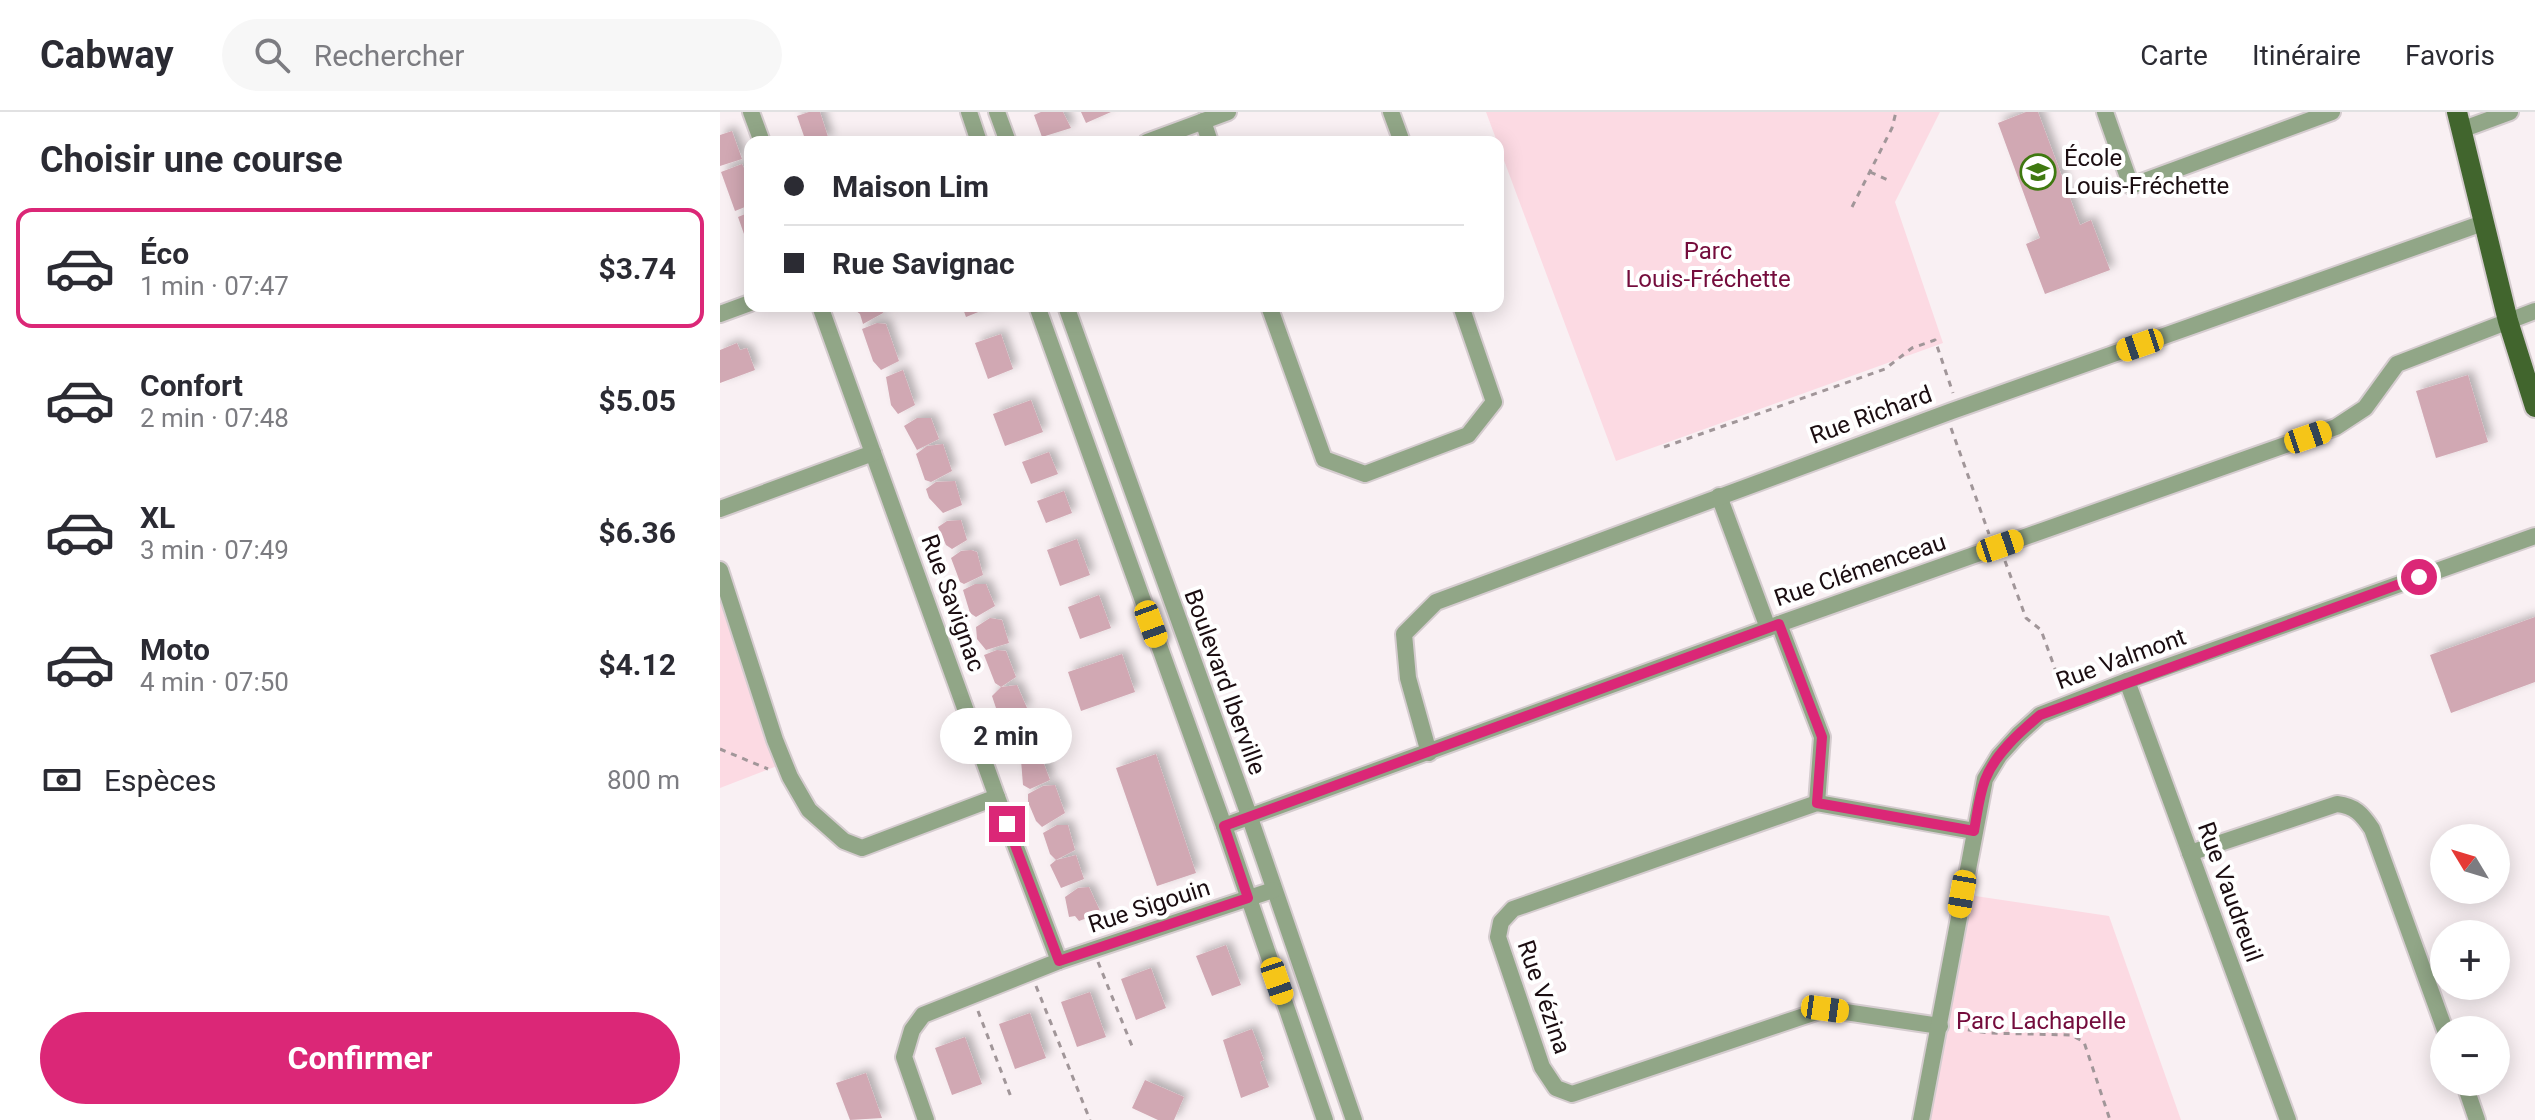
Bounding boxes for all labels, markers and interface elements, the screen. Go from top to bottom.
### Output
search box [222,19,782,91]
text: Cabway [40,33,174,77]
icon: search [250,33,294,77]
text: Rechercher [314,38,464,73]
text: Carte [2140,39,2208,72]
text: Itinéraire [2252,39,2361,72]
text: Favoris [2405,39,2495,72]
text: Choisir une course [40,139,343,181]
place label: École Louis-Fréchette [2064,144,2229,200]
school or university icon: École Louis-Fréchette [2019,153,2057,191]
text: Maison Lim [832,169,989,204]
icon: car [44,232,116,304]
text: Éco [140,236,189,271]
park label: Parc Louis-Fréchette [1625,237,1791,293]
text: Rue Savignac [832,246,1015,281]
text: $3.74 [598,251,676,286]
text: 1 min · 07:47 [140,271,289,301]
car [2113,326,2167,364]
icon: car [44,364,116,436]
text: Confort [140,368,243,403]
street label: Rue Richard [1806,380,1936,450]
text: $5.05 [598,383,676,418]
text: 2 min · 07:48 [140,403,289,433]
car [2281,418,2335,456]
icon: car [44,496,116,568]
text: XL [140,500,175,535]
text: $6.36 [598,515,676,550]
car [1973,527,2027,565]
street label: Rue Clémenceau [1771,528,1949,612]
street label: Rue Savignac [915,531,991,675]
text: 3 min · 07:49 [140,535,289,565]
route start [2401,559,2437,595]
street label: Boulevard Iberville [1178,586,1272,778]
car [1132,597,1170,651]
street label: Rue Valmont [2052,623,2190,695]
icon: car [44,628,116,700]
text: Moto [140,632,210,667]
text: $4.12 [598,647,676,682]
text: 4 min · 07:50 [140,667,289,697]
callout: 2 min [941,708,1073,764]
text: 2 min [973,721,1039,751]
icon: cash [40,758,84,802]
text: Espèces [104,763,216,798]
text: 800 m [607,765,680,795]
route end [989,806,1025,842]
street label: Rue Vaudreuil [2192,818,2268,966]
north arrow [2430,824,2510,904]
map controls [2430,824,2510,1096]
car [1946,868,1978,920]
street label: Rue Sigouin [1085,873,1213,939]
button: + [2430,920,2510,1000]
street label: Rue Vézina [1512,937,1576,1057]
car [1258,954,1296,1008]
car [1800,994,1850,1024]
park label: Parc Lachapelle [1956,1007,2126,1035]
button: Confirmer [40,1012,680,1104]
button: − [2430,1016,2510,1096]

